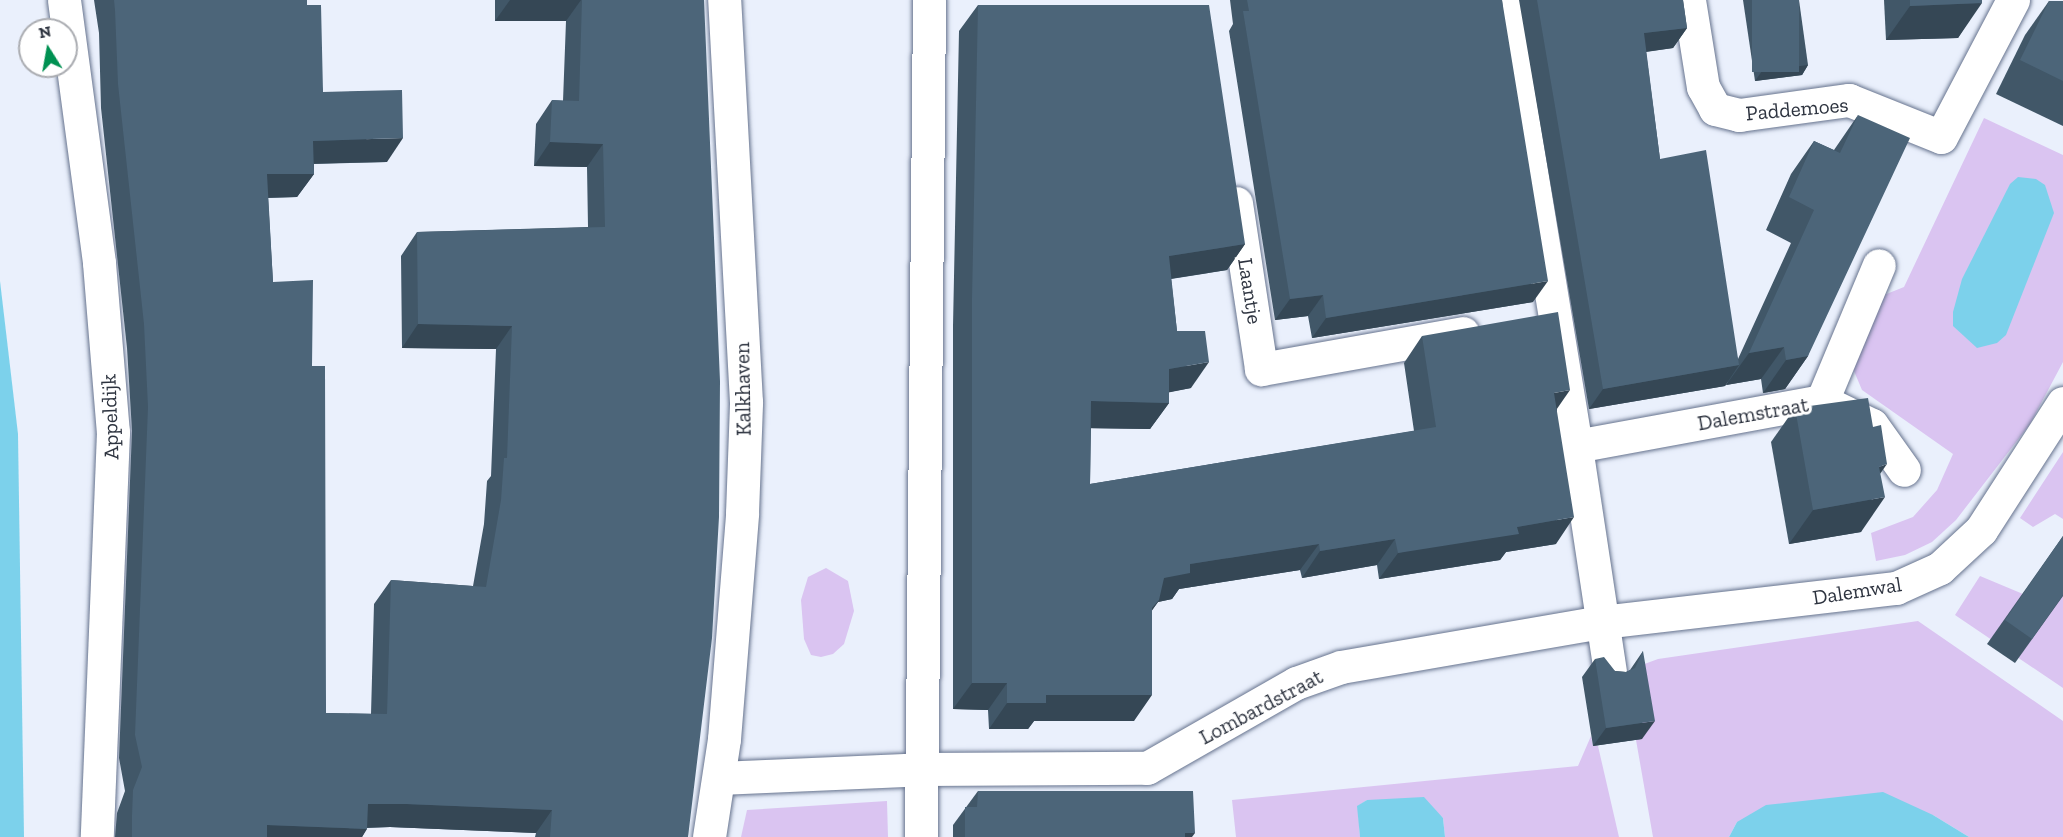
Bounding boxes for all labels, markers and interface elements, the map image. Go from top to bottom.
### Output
north arrow [18,18,78,78]
text: N [37,21,53,42]
street label: Paddemoes [1745,92,1849,126]
street label: Laantje [1232,256,1268,326]
street label: Kalkhaven [730,342,756,436]
street label: Appeldijk [96,374,124,460]
street label: Dalemstraat [1696,392,1810,436]
street label: Dalemwal [1811,572,1903,610]
street label: Lombardstraat [1195,664,1327,750]

